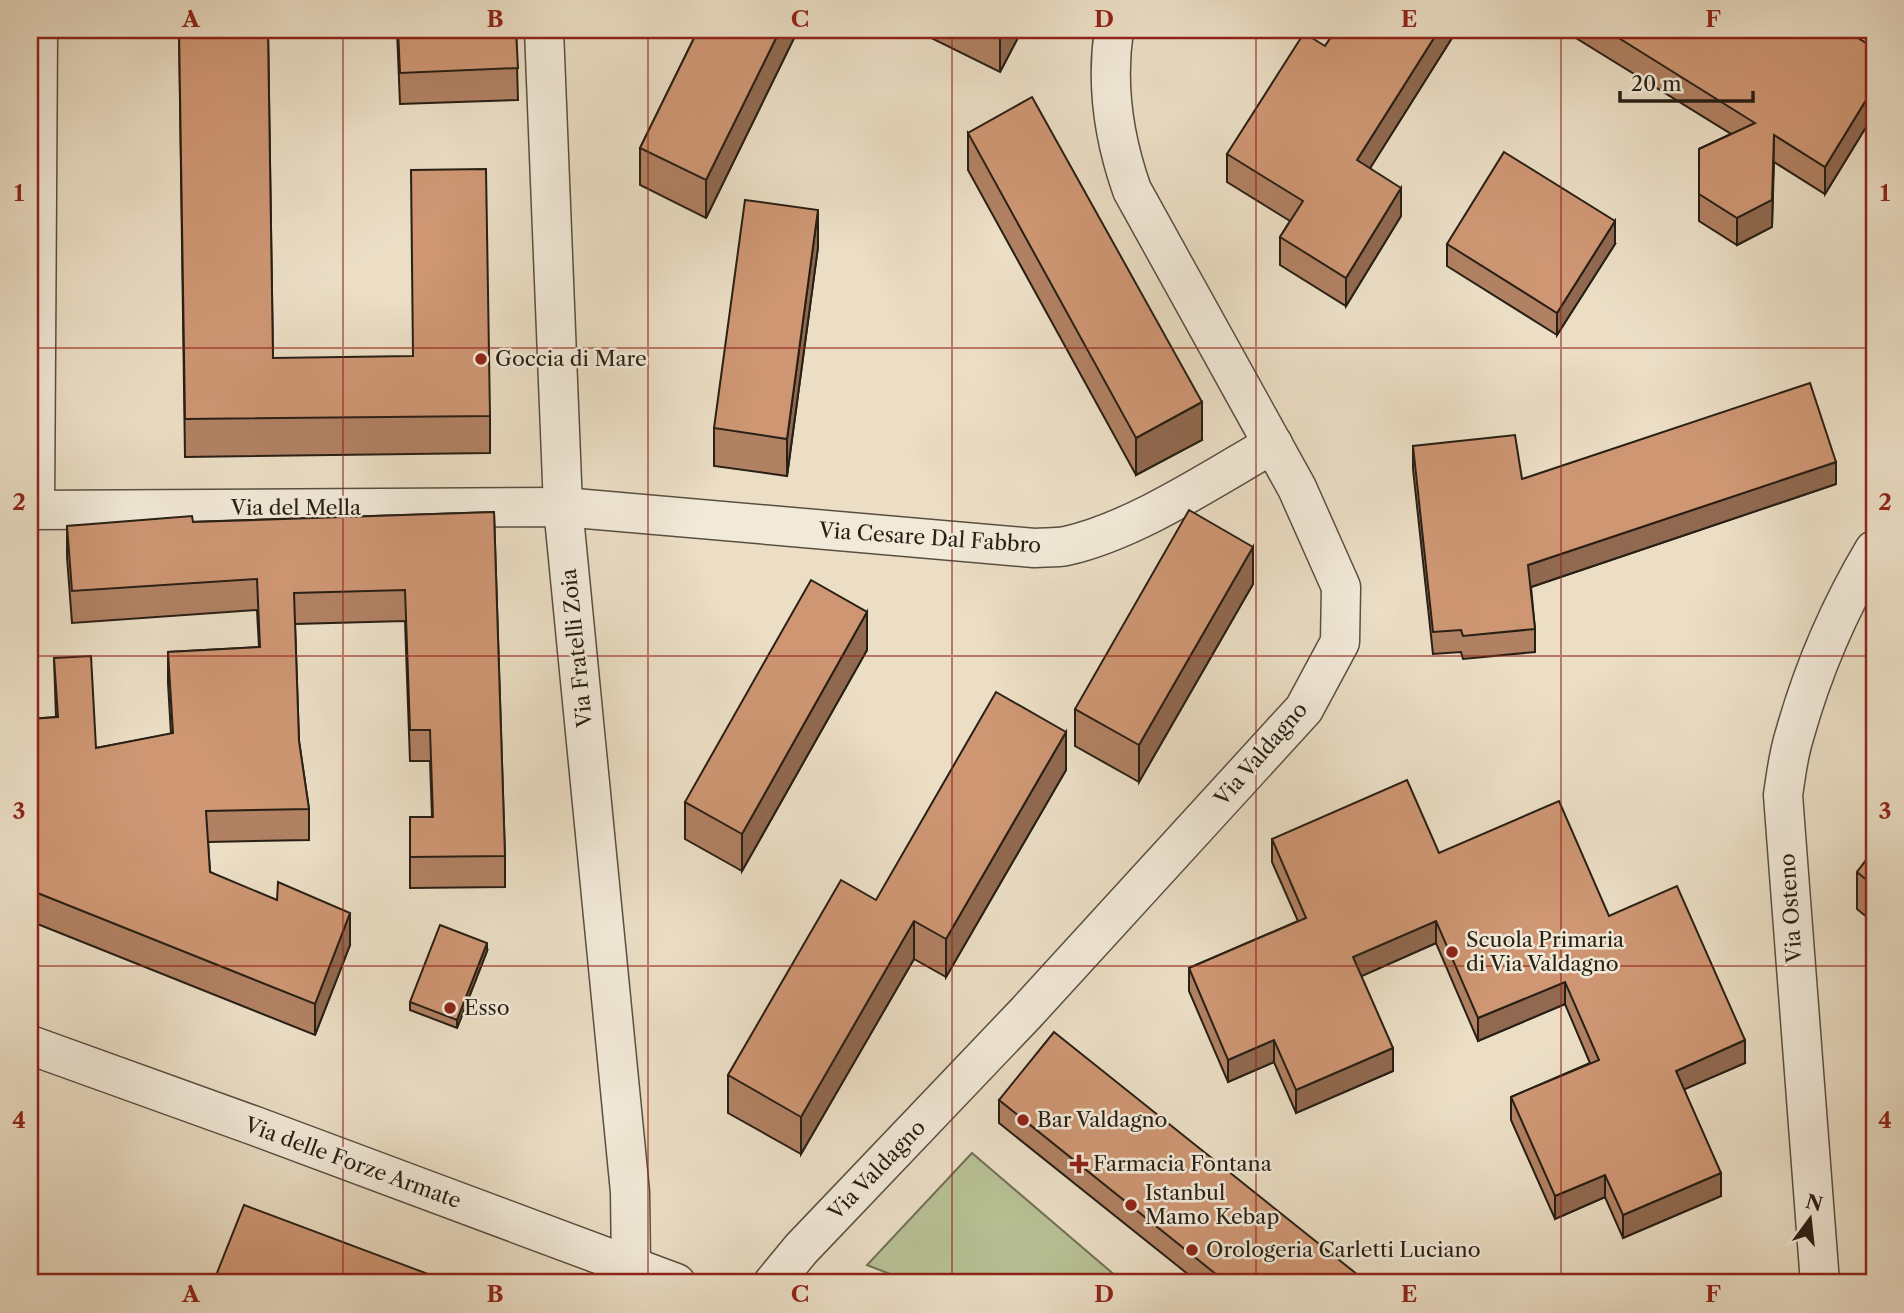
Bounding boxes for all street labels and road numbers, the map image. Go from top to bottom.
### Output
street label: Via del Mella [230,495,362,520]
street label: Via Cesare Dal Fabbro [817,517,1042,558]
street label: Via Fratelli Zoia [556,566,597,730]
street label: Via Valdagno [1208,697,1312,811]
street label: Via Osteno [1774,852,1807,965]
street label: Via delle Forze Armate [241,1111,465,1213]
street label: Via Valdagno [822,1115,930,1225]

